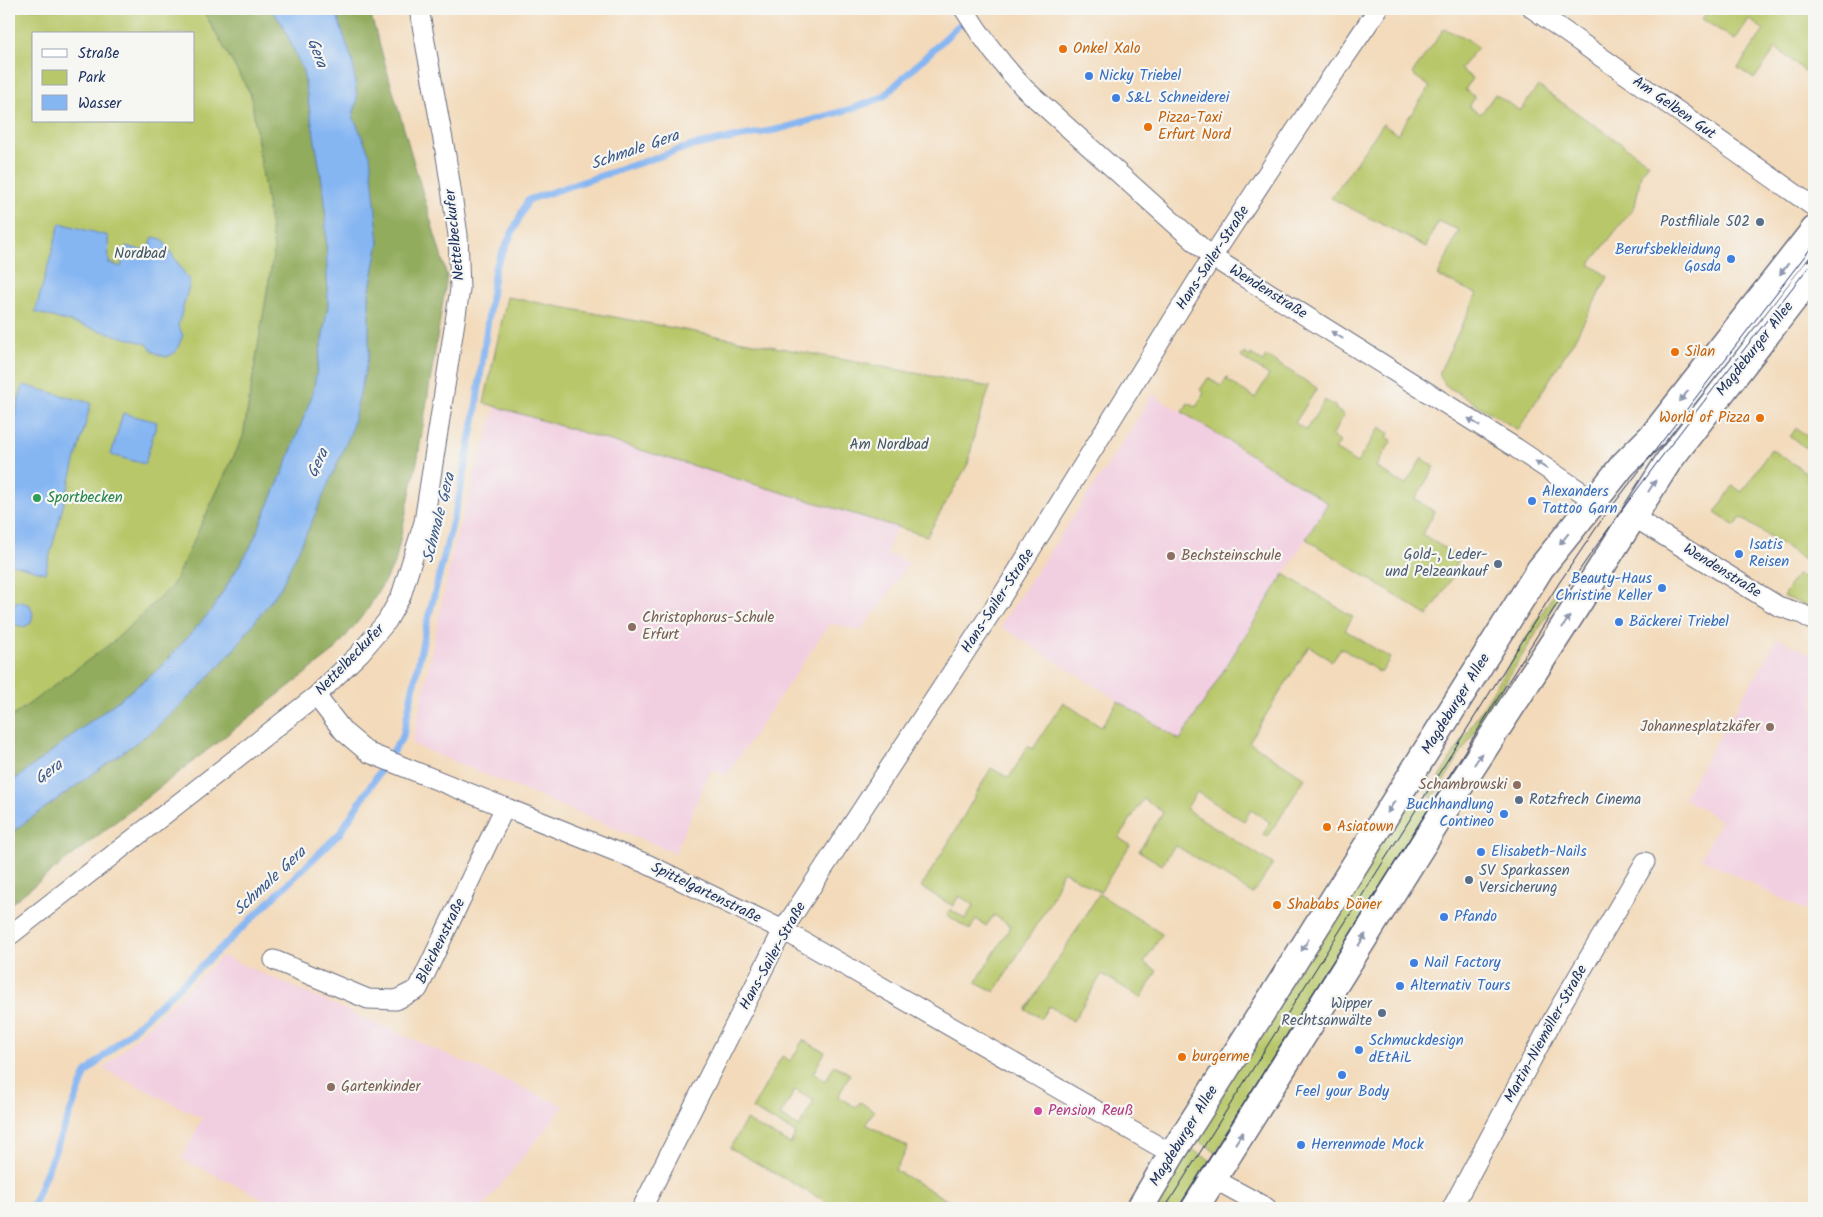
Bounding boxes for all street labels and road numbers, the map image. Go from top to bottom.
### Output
street label: Am Gelben Gut [1627,70,1721,146]
street label: Nettelbeckufer [438,187,472,282]
street label: Hans-Sailer-Straße [1170,201,1256,315]
street label: Wendenstraße [1224,258,1312,326]
street label: Magdeburger Allee [1710,296,1800,402]
street label: Wendenstraße [1678,537,1766,605]
street label: Hans-Sailer-Straße [955,544,1041,658]
street label: Nettelbeckufer [309,618,391,701]
street label: Magdeburger Allee [1415,649,1497,759]
street label: Spittelgartenstraße [647,856,765,930]
street label: Bleichenstraße [410,894,472,988]
street label: Hans-Sailer-Straße [733,897,813,1015]
street label: Martin-Niemöller-Straße [1498,960,1594,1107]
street label: Magdeburger Allee [1143,1081,1225,1191]

